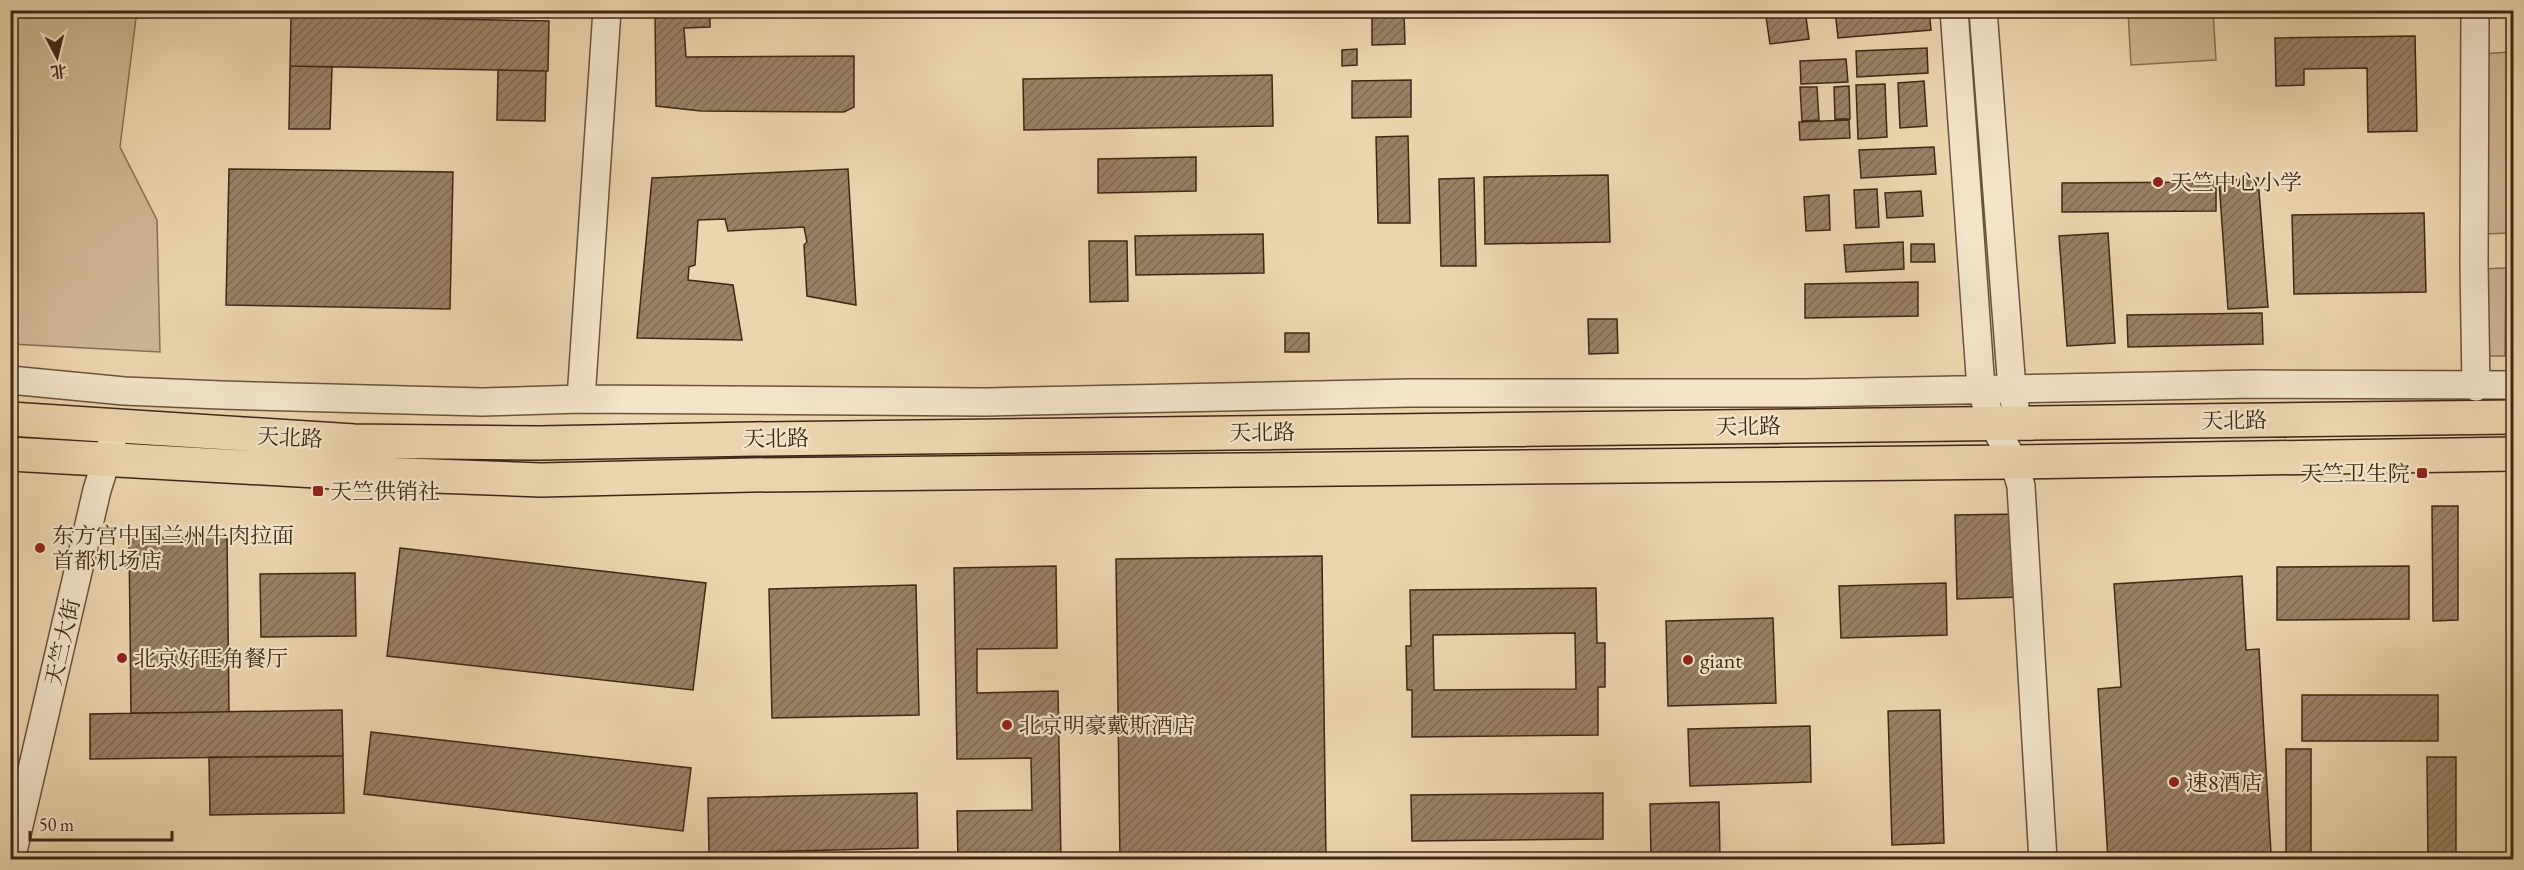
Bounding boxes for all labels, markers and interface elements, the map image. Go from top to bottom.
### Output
north arrow [27,27,87,87]
text: 北 [50,60,68,83]
place label: 天竺中心小学 [2170,168,2302,197]
marker: 天竺中心小学 [2151,175,2165,189]
street label: 天北路 [2201,405,2267,436]
street label: 天北路 [1715,411,1781,442]
street label: 天北路 [1229,417,1295,448]
street label: 天北路 [256,421,324,454]
street label: 天北路 [743,423,809,454]
place label: 天竺卫生院 [2300,459,2410,488]
marker: 天竺卫生院 [2415,466,2429,480]
place label: 天竺供销社 [330,477,440,506]
marker: 天竺供销社 [311,484,325,498]
place label: 东方宫中国兰州牛肉拉面 首都机场店 [52,521,294,575]
marker: 东方宫中国兰州牛肉拉面 首都机场店 [33,541,47,555]
street label: 天竺大街 [38,596,87,688]
place label: 北京好旺角餐厅 [134,644,288,673]
place label: giant [1700,646,1742,675]
marker: 北京好旺角餐厅 [115,651,129,665]
marker: giant [1681,653,1695,667]
place label: 北京明豪戴斯酒店 [1019,711,1195,740]
marker: 北京明豪戴斯酒店 [1000,718,1014,732]
place label: 速8酒店 [2186,768,2263,797]
marker: 速8酒店 [2167,775,2181,789]
scale bar [30,804,172,842]
text: 50 m [39,813,74,836]

